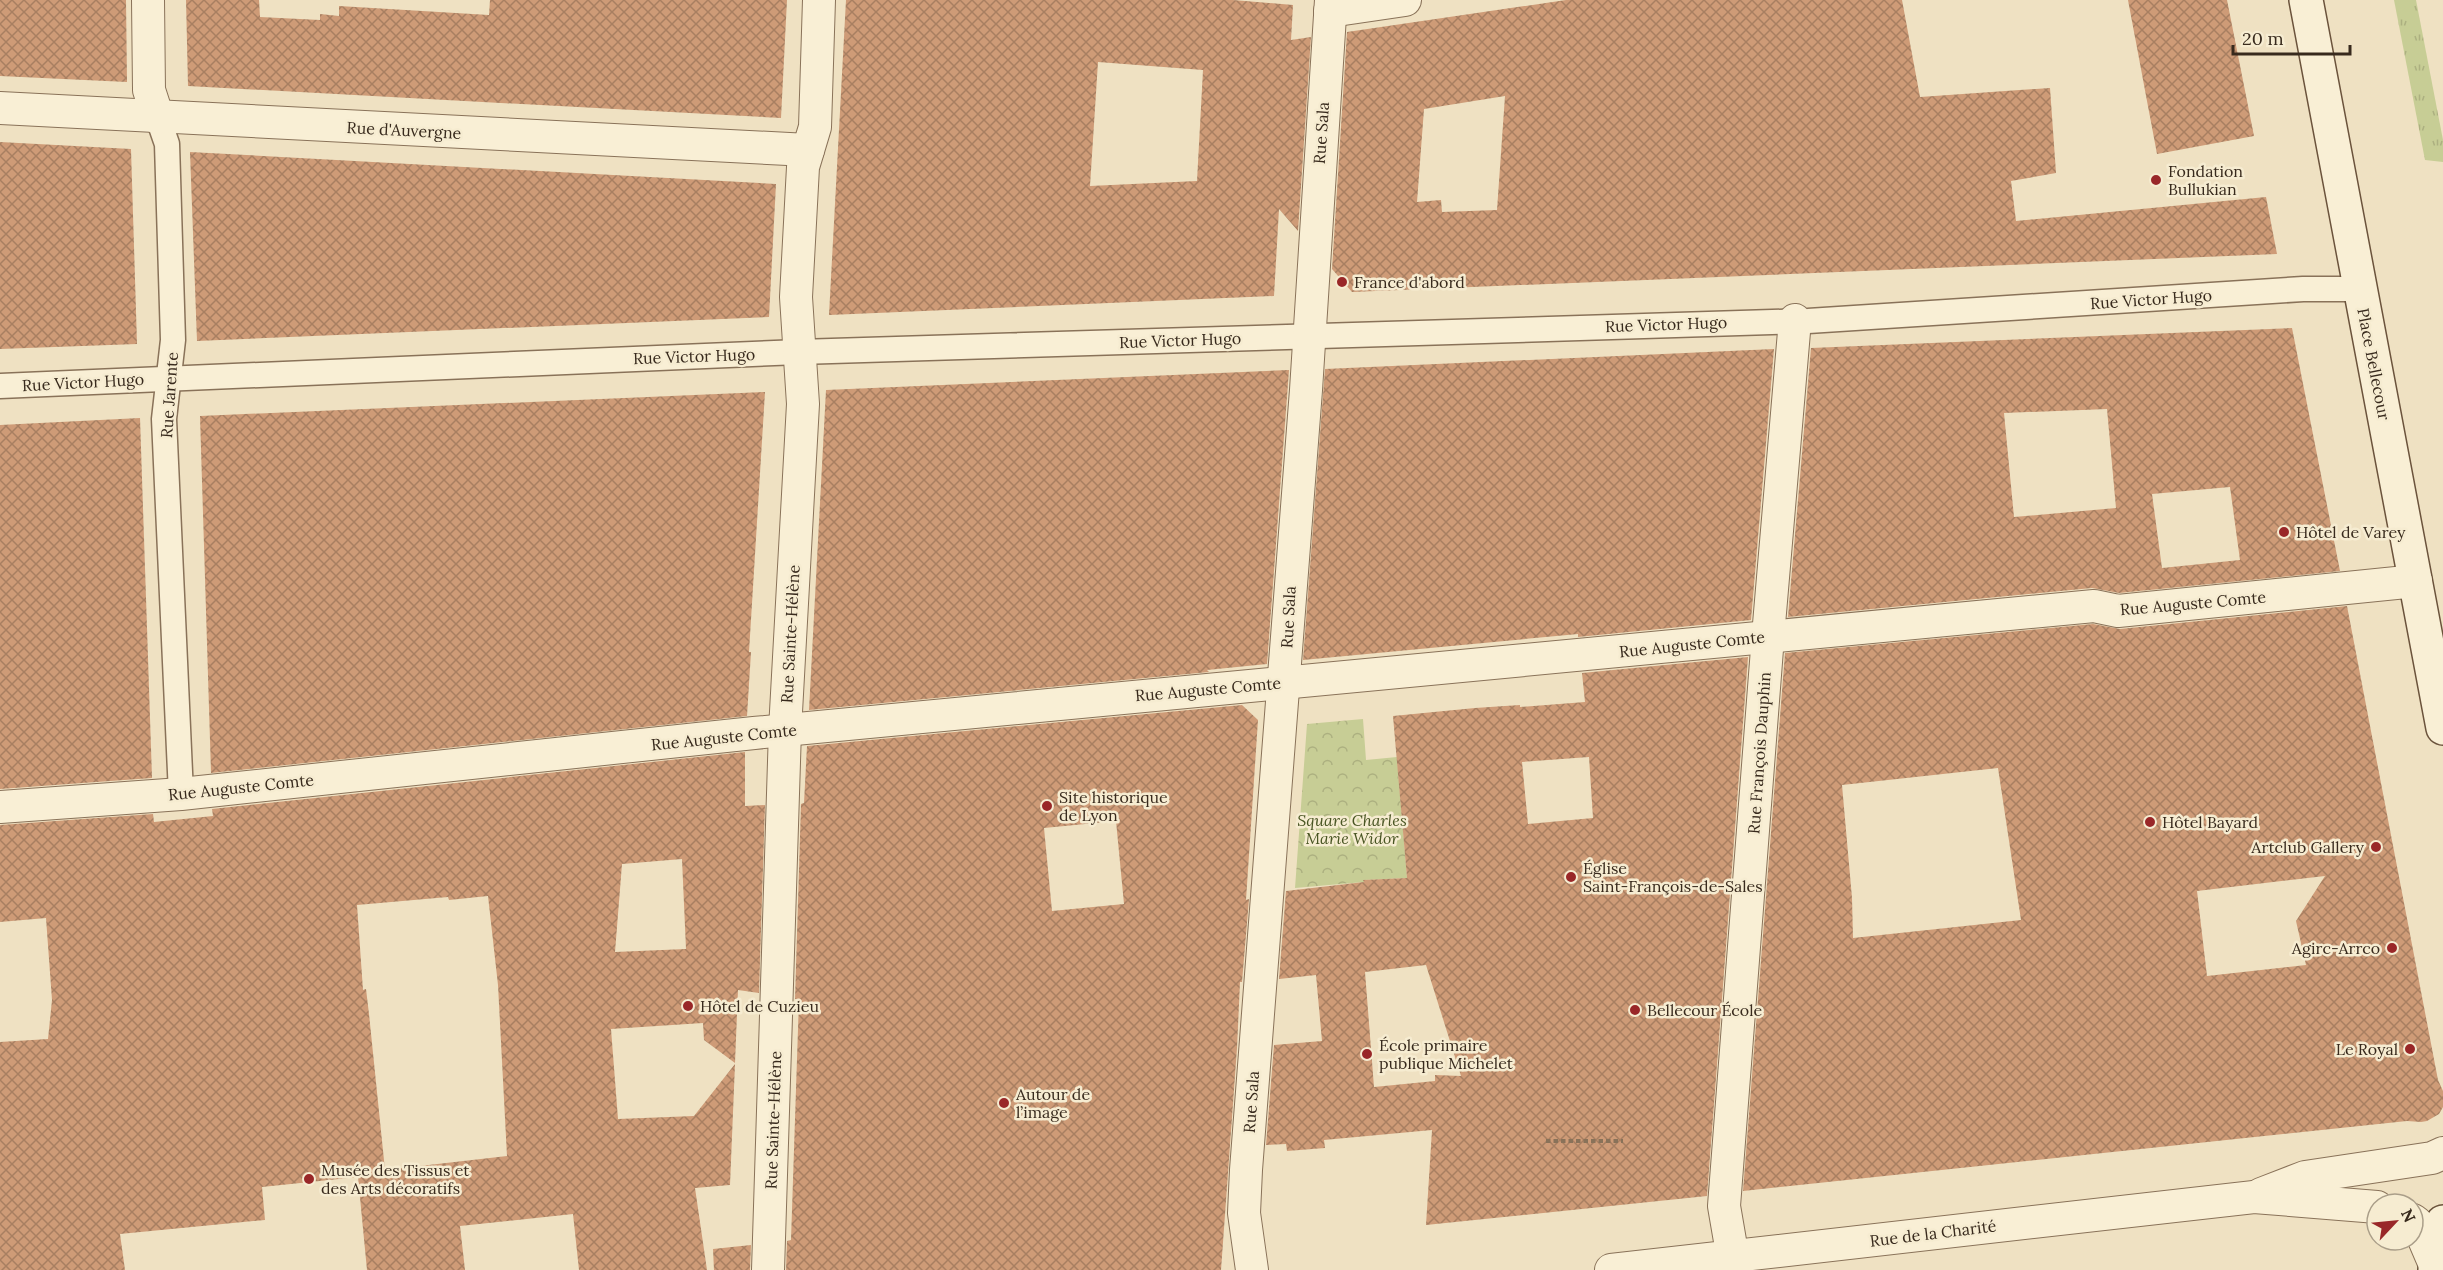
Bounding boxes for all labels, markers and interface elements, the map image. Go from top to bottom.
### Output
scale bar [2233,18,2350,56]
text: 20 m [2242,27,2284,50]
street label: Rue Sala [1309,101,1333,165]
street label: Rue d'Auvergne [346,117,462,143]
place label: Fondation Bullukian [2168,161,2243,199]
marker: Fondation Bullukian [2149,173,2163,187]
place label: France d'abord [1354,272,1465,292]
marker: France d'abord [1335,275,1349,289]
street label: Rue Victor Hugo [2089,285,2213,313]
street label: Place Bellecour [2353,306,2395,422]
street label: Rue Victor Hugo [1605,312,1727,336]
street label: Rue Victor Hugo [1119,328,1241,352]
street label: Rue Victor Hugo [633,344,755,368]
street label: Rue Jarente [156,351,182,439]
street label: Rue Victor Hugo [21,369,145,395]
place label: Hôtel de Varey [2296,522,2406,542]
marker: Hôtel de Varey [2277,525,2291,539]
street label: Rue Sainte-Hélène [776,564,804,704]
street label: Rue Sala [1276,585,1300,649]
street label: Rue Auguste Comte [2119,587,2267,619]
street label: Rue Auguste Comte [1618,626,1766,662]
street label: Rue François Dauphin [1743,671,1775,835]
street label: Rue Auguste Comte [1134,673,1282,705]
street label: Rue Auguste Comte [650,719,798,755]
street label: Rue Auguste Comte [167,769,315,805]
place label: Site historique de Lyon [1059,787,1168,825]
marker: Site historique de Lyon [1040,799,1054,813]
park label: Square Charles Marie Widor [1297,810,1407,848]
place label: Hôtel Bayard [2162,812,2258,832]
marker: Hôtel Bayard [2143,815,2157,829]
place label: Artclub Gallery [2250,837,2365,857]
marker: Artclub Gallery [2369,840,2383,854]
place label: Église Saint-François-de-Sales [1583,858,1763,896]
marker: Église Saint-François-de-Sales [1564,870,1578,884]
place label: Agirc-Arrco [2291,938,2380,958]
marker: Agirc-Arrco [2385,941,2399,955]
place label: Hôtel de Cuzieu [700,996,819,1016]
marker: Hôtel de Cuzieu [681,999,695,1013]
place label: Bellecour École [1647,1000,1762,1020]
marker: Bellecour École [1628,1003,1642,1017]
place label: École primaire publique Michelet [1379,1035,1514,1073]
place label: Le Royal [2336,1039,2398,1059]
marker: Le Royal [2403,1042,2417,1056]
marker: École primaire publique Michelet [1360,1047,1374,1061]
street label: Rue Sainte-Hélène [761,1050,785,1190]
street label: Rue Sala [1239,1070,1263,1134]
place label: Autour de l’image [1015,1084,1090,1122]
marker: Autour de l’image [997,1096,1011,1110]
place label: Musée des Tissus et des Arts décoratifs [321,1160,470,1198]
marker: Musée des Tissus et des Arts décoratifs [302,1172,316,1186]
north arrow [2365,1192,2425,1252]
text: N [2397,1205,2420,1225]
street label: Rue de la Charité [1869,1215,1998,1251]

